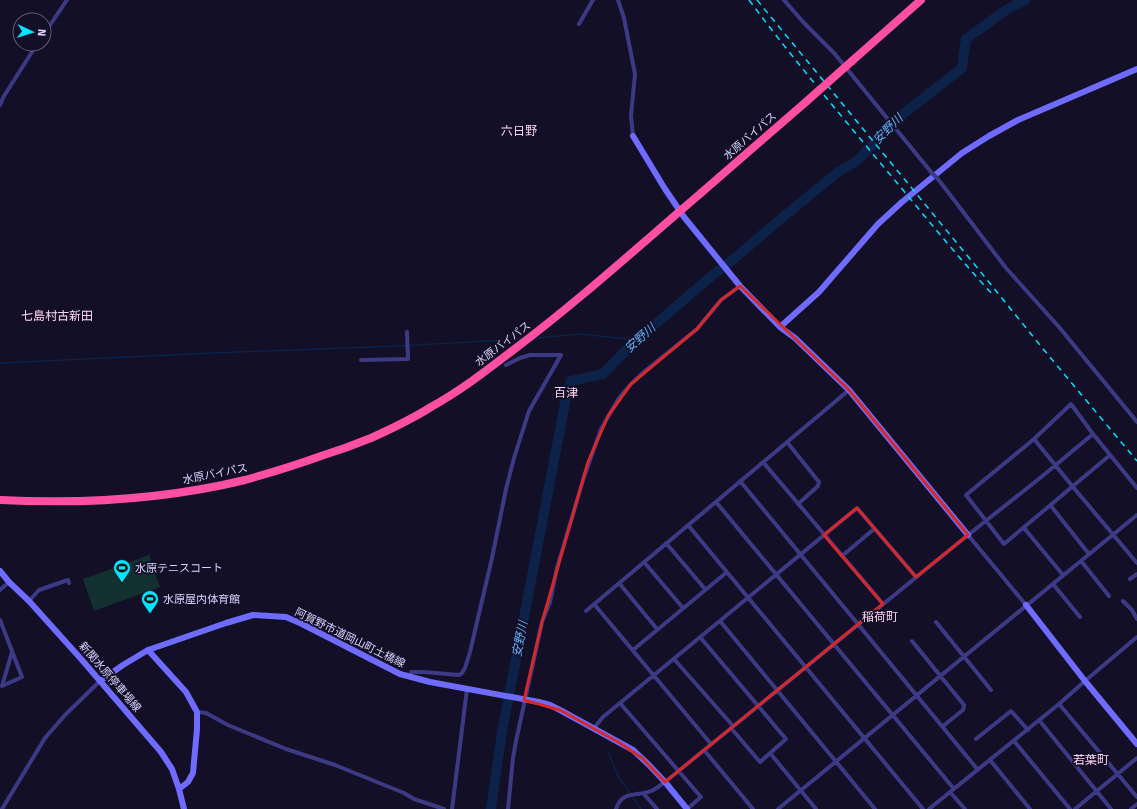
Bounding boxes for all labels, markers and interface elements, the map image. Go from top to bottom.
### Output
north arrow [12,12,52,52]
text: N [35,29,48,37]
street label: 水原バイパス [721,110,779,162]
water label: 安野川 [870,110,907,147]
district label: 六日野 [501,124,537,138]
district label: 七島村古新田 [21,309,93,323]
street label: 水原バイパス [473,319,533,369]
water label: 安野川 [622,319,660,355]
district label: 百津 [554,386,578,400]
street label: 水原バイパス [181,461,249,487]
sports icon: 水原テニスコート [112,558,132,583]
place label: 水原テニスコート [135,562,223,575]
sports icon: 水原屋内体育館 [140,589,160,614]
place label: 水原屋内体育館 [163,593,240,606]
street label: 阿賀野市道岡山町土橋線 [293,606,407,670]
district label: 稲荷町 [862,610,898,624]
water label: 安野川 [510,618,531,658]
street label: 新関水原停車場線 [76,640,144,714]
district label: 若葉町 [1073,753,1109,767]

